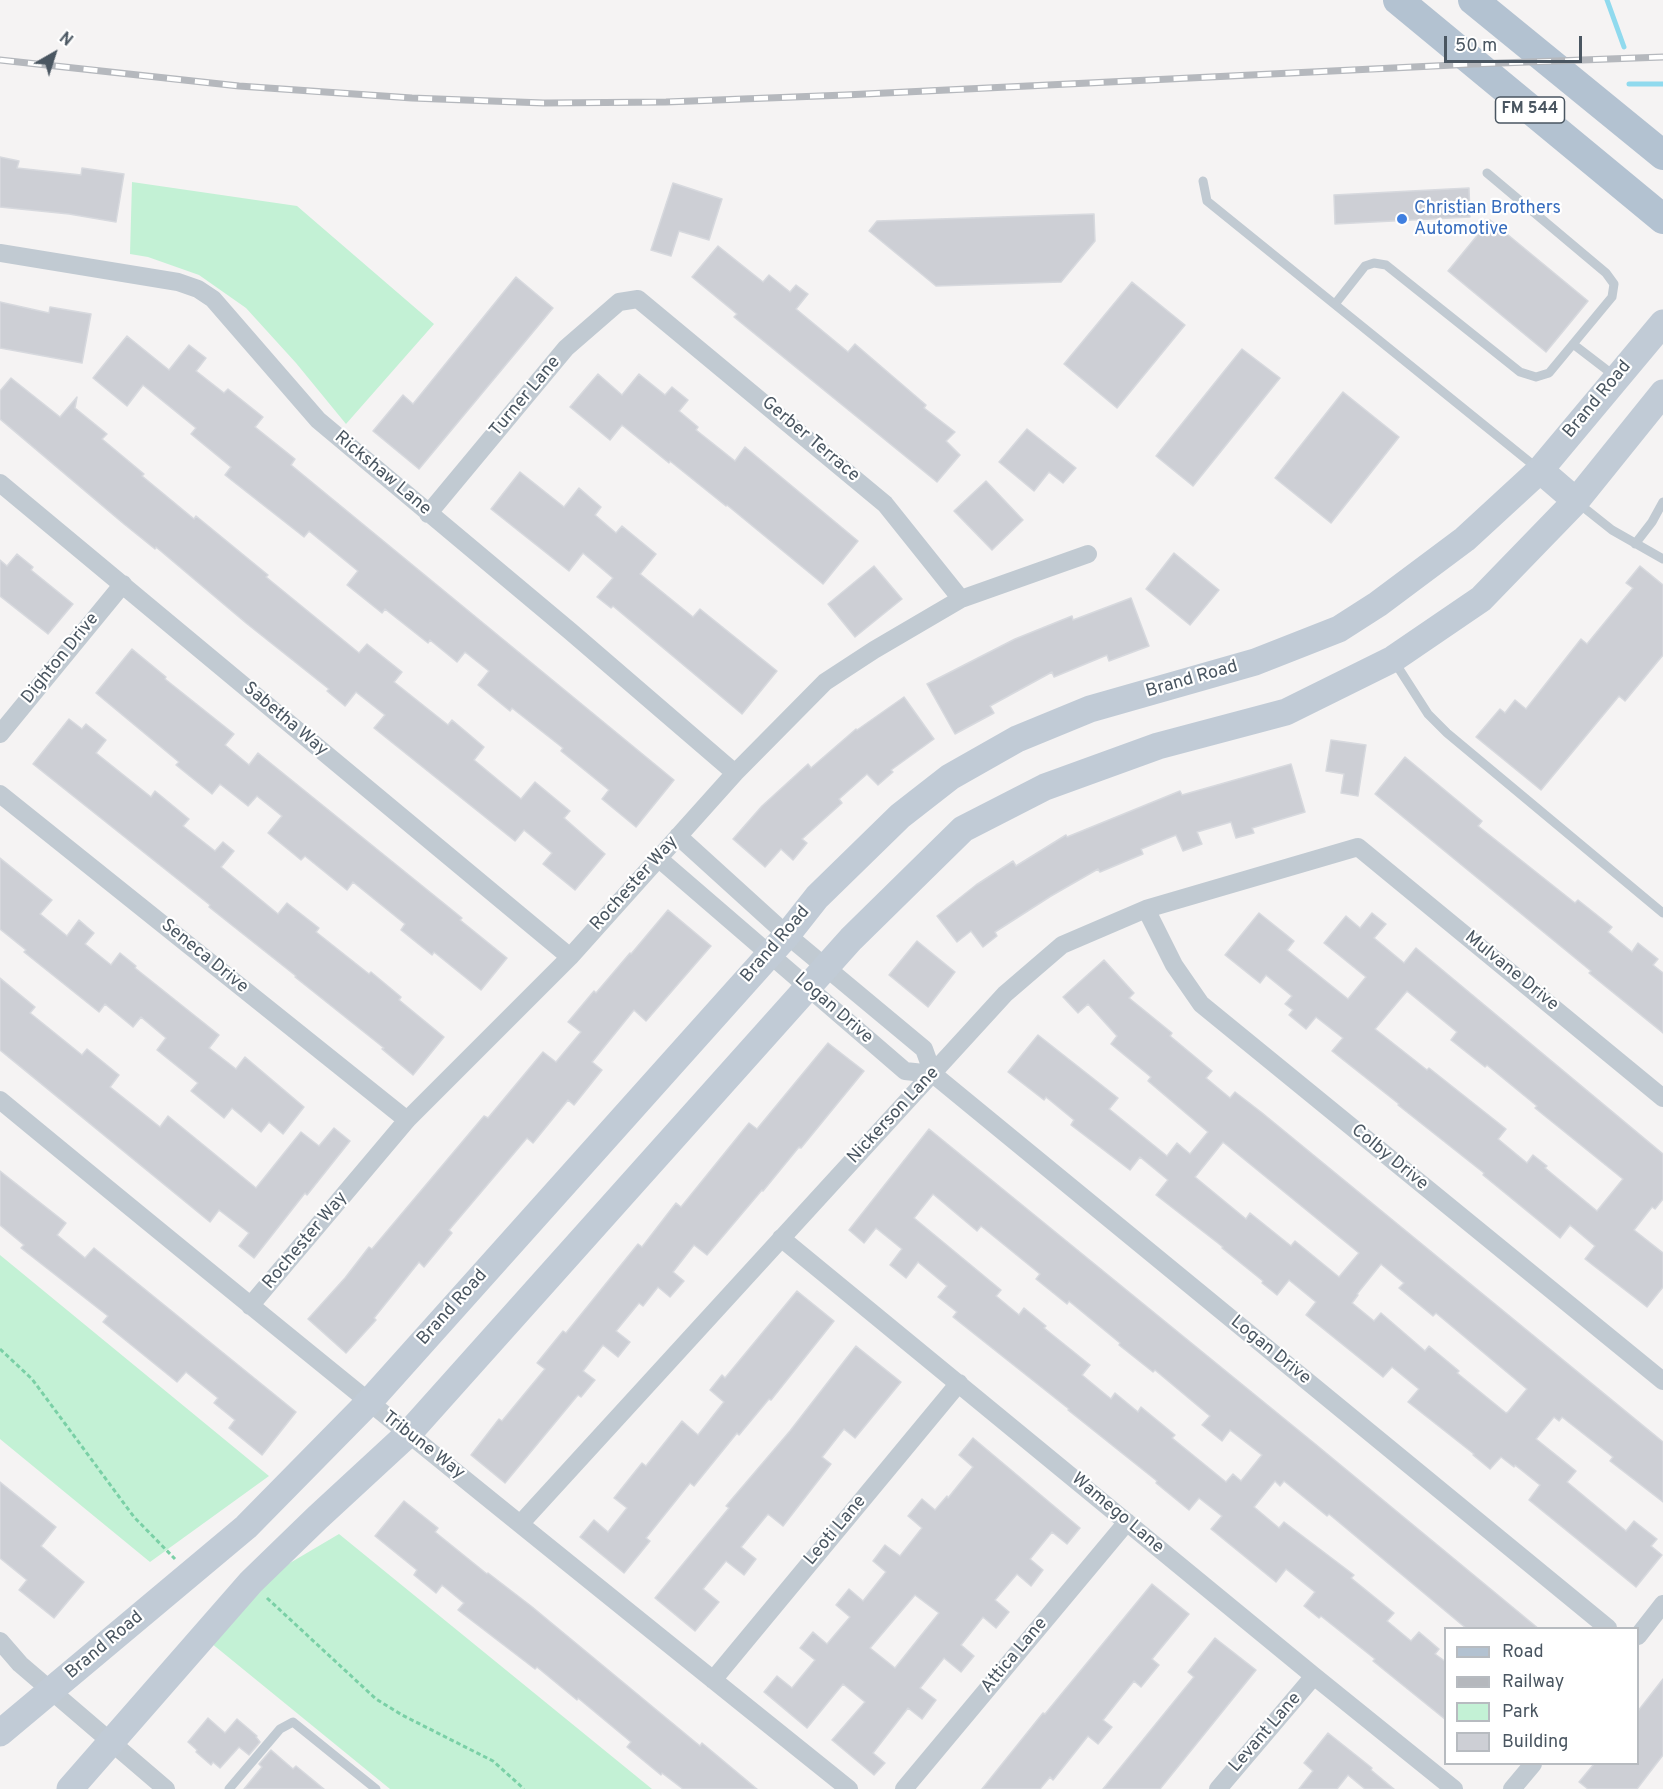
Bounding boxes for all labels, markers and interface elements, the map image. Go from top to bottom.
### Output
north arrow [24,24,84,84]
scale bar [1447,24,1585,62]
text: N [55,29,76,51]
text: 50 m [1455,35,1497,58]
road number: FM 544 [1496,97,1564,123]
place label: Christian Brothers Automotive [1414,198,1561,240]
marker: Christian Brothers Automotive [1395,212,1409,226]
street label: Turner Lane [486,352,566,442]
street label: Brand Road [1559,357,1637,443]
street label: Gerber Terrace [757,393,863,487]
street label: Rickshaw Lane [329,427,435,521]
street label: Dighton Drive [18,609,104,709]
street label: Brand Road [1144,657,1240,703]
street label: Sabetha Way [238,678,332,762]
street label: Rochester Way [587,832,683,936]
street label: Brand Road [737,902,815,988]
street label: Seneca Drive [156,915,252,999]
street label: Mulvane Drive [1460,927,1562,1017]
street label: Logan Drive [789,969,877,1049]
street label: Nickerson Lane [844,1063,944,1169]
street label: Colby Drive [1346,1120,1432,1196]
street label: Rochester Way [259,1188,353,1294]
street label: Brand Road [413,1266,493,1350]
street label: Logan Drive [1225,1312,1315,1390]
street label: Tribune Way [377,1407,469,1485]
street label: Wamego Lane [1066,1469,1168,1559]
street label: Leoti Lane [800,1491,872,1571]
street label: Brand Road [62,1607,148,1685]
street label: Attica Lane [977,1614,1053,1698]
legend [1444,1627,1639,1765]
text: Road [1502,1641,1544,1664]
text: Railway [1502,1671,1564,1694]
street label: Levant Lane [1225,1689,1307,1777]
text: Park [1502,1701,1539,1724]
text: Building [1502,1731,1568,1754]

